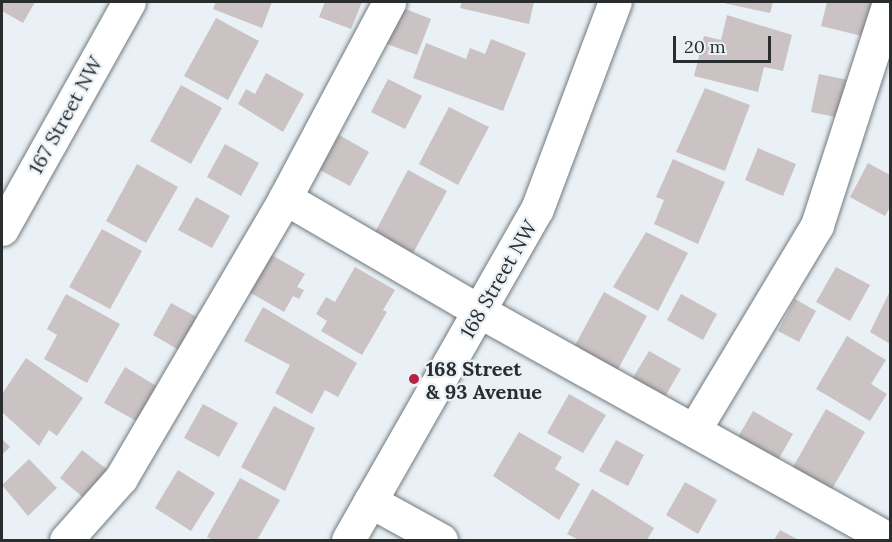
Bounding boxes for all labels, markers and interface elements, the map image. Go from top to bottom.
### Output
scale bar [676,24,774,62]
text: 20 m [684,35,726,58]
street label: 167 Street NW [23,52,107,178]
street label: 168 Street NW [454,216,542,342]
place label: 168 Street & 93 Avenue [426,356,542,403]
marker: 168 Street & 93 Avenue [407,372,421,386]

